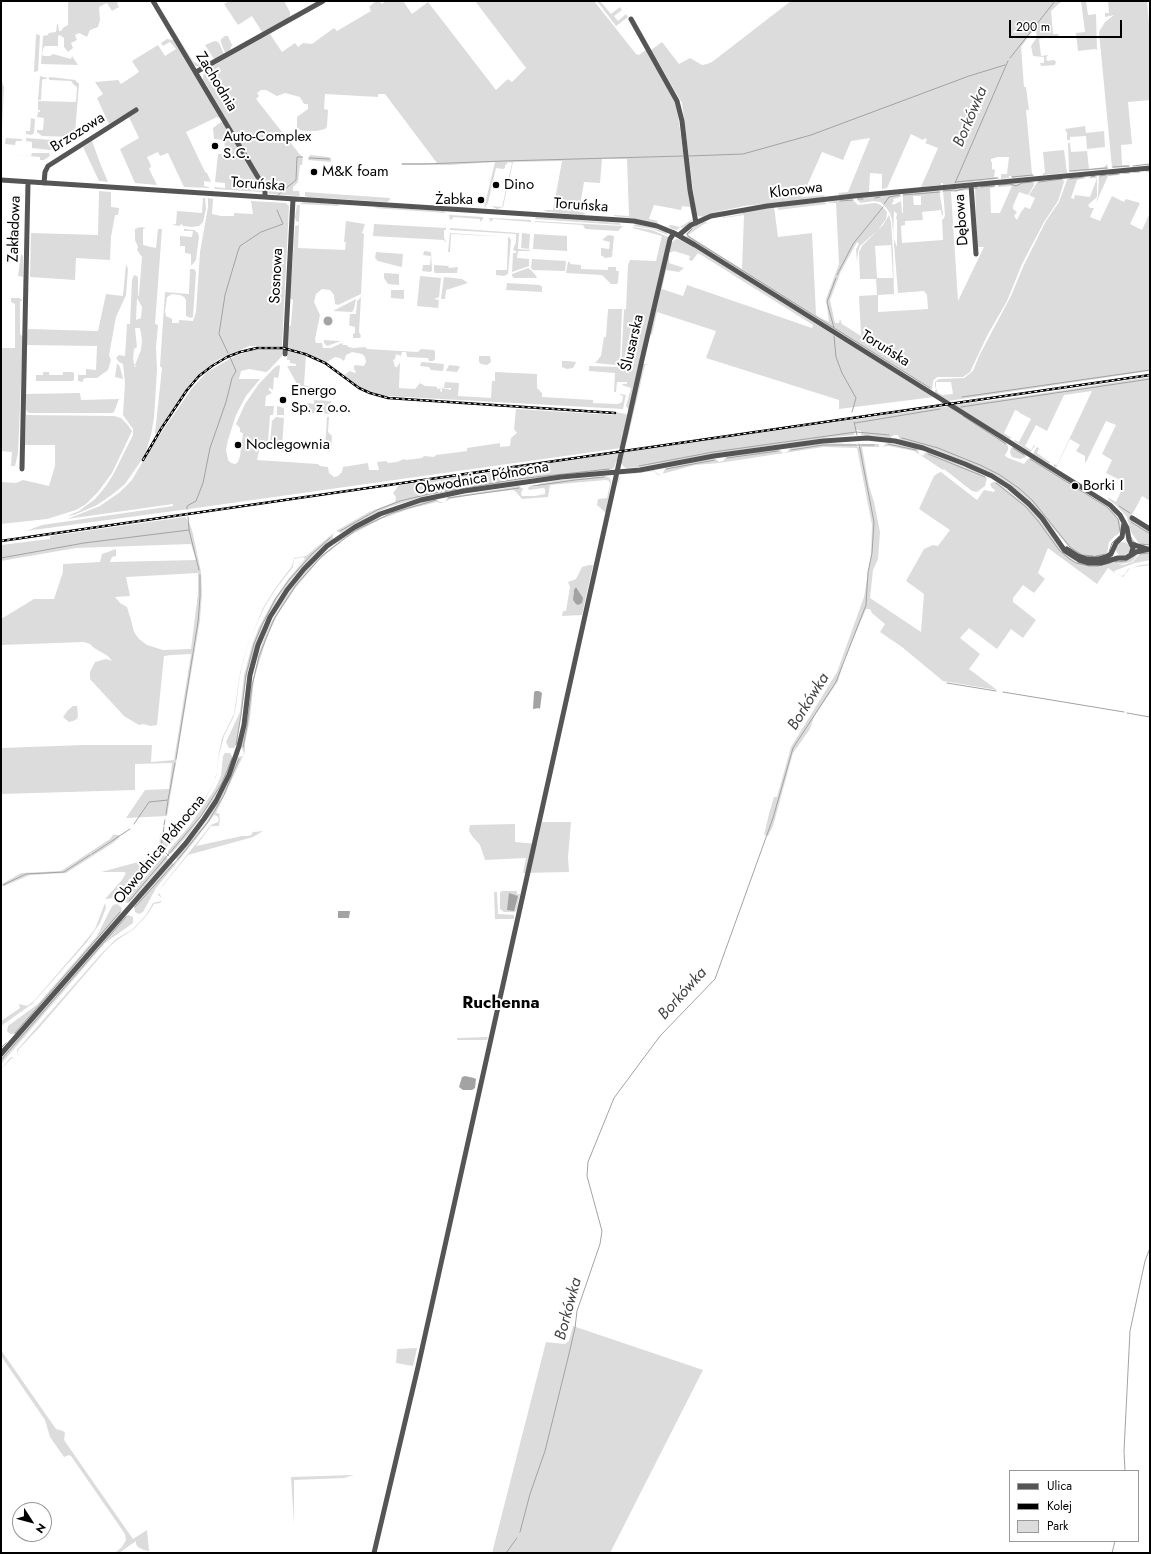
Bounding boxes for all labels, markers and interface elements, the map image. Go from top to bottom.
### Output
scale bar [1011,12,1124,38]
text: 200 m [1016,18,1050,36]
street label: Zachodnia [191,49,241,115]
water label: Borkówka [950,84,992,150]
street label: Brzozowa [48,109,108,157]
place label: Auto-Complex S.C. [223,128,311,163]
marker: Auto-Complex S.C. [210,141,220,151]
place label: M&K foam [322,163,389,181]
marker: M&K foam [309,167,319,177]
street label: Toruńska [230,174,286,196]
place label: Dino [504,176,534,194]
street label: Klonowa [768,179,824,203]
marker: Dino [491,180,501,190]
place label: Żabka [435,191,473,209]
street label: Dębowa [951,194,973,246]
street label: Zakładowa [5,195,25,263]
marker: Żabka [476,195,486,205]
street label: Toruńska [553,195,609,217]
street label: Sosnowa [267,248,287,304]
street label: Ślusarska [618,313,648,373]
street label: Toruńska [857,327,913,371]
place label: Energo Sp. z o.o. [291,382,351,417]
marker: Energo Sp. z o.o. [278,395,288,405]
place label: Noclegownia [246,436,330,454]
marker: Noclegownia [233,440,243,450]
street label: Obwodnica Północna [414,458,550,500]
place label: Borki I [1083,477,1123,495]
marker: Borki I [1070,481,1080,491]
water label: Borkówka [784,670,834,734]
street label: Obwodnica Północna [110,792,210,908]
water label: Borkówka [655,964,711,1024]
district label: Ruchenna [462,994,540,1014]
water label: Borkówka [552,1276,586,1342]
legend [1009,1470,1139,1542]
text: Ulica [1047,1477,1072,1495]
text: Kolej [1047,1497,1072,1515]
north arrow [12,1502,52,1542]
text: Park [1047,1517,1068,1535]
text: N [32,1520,50,1537]

